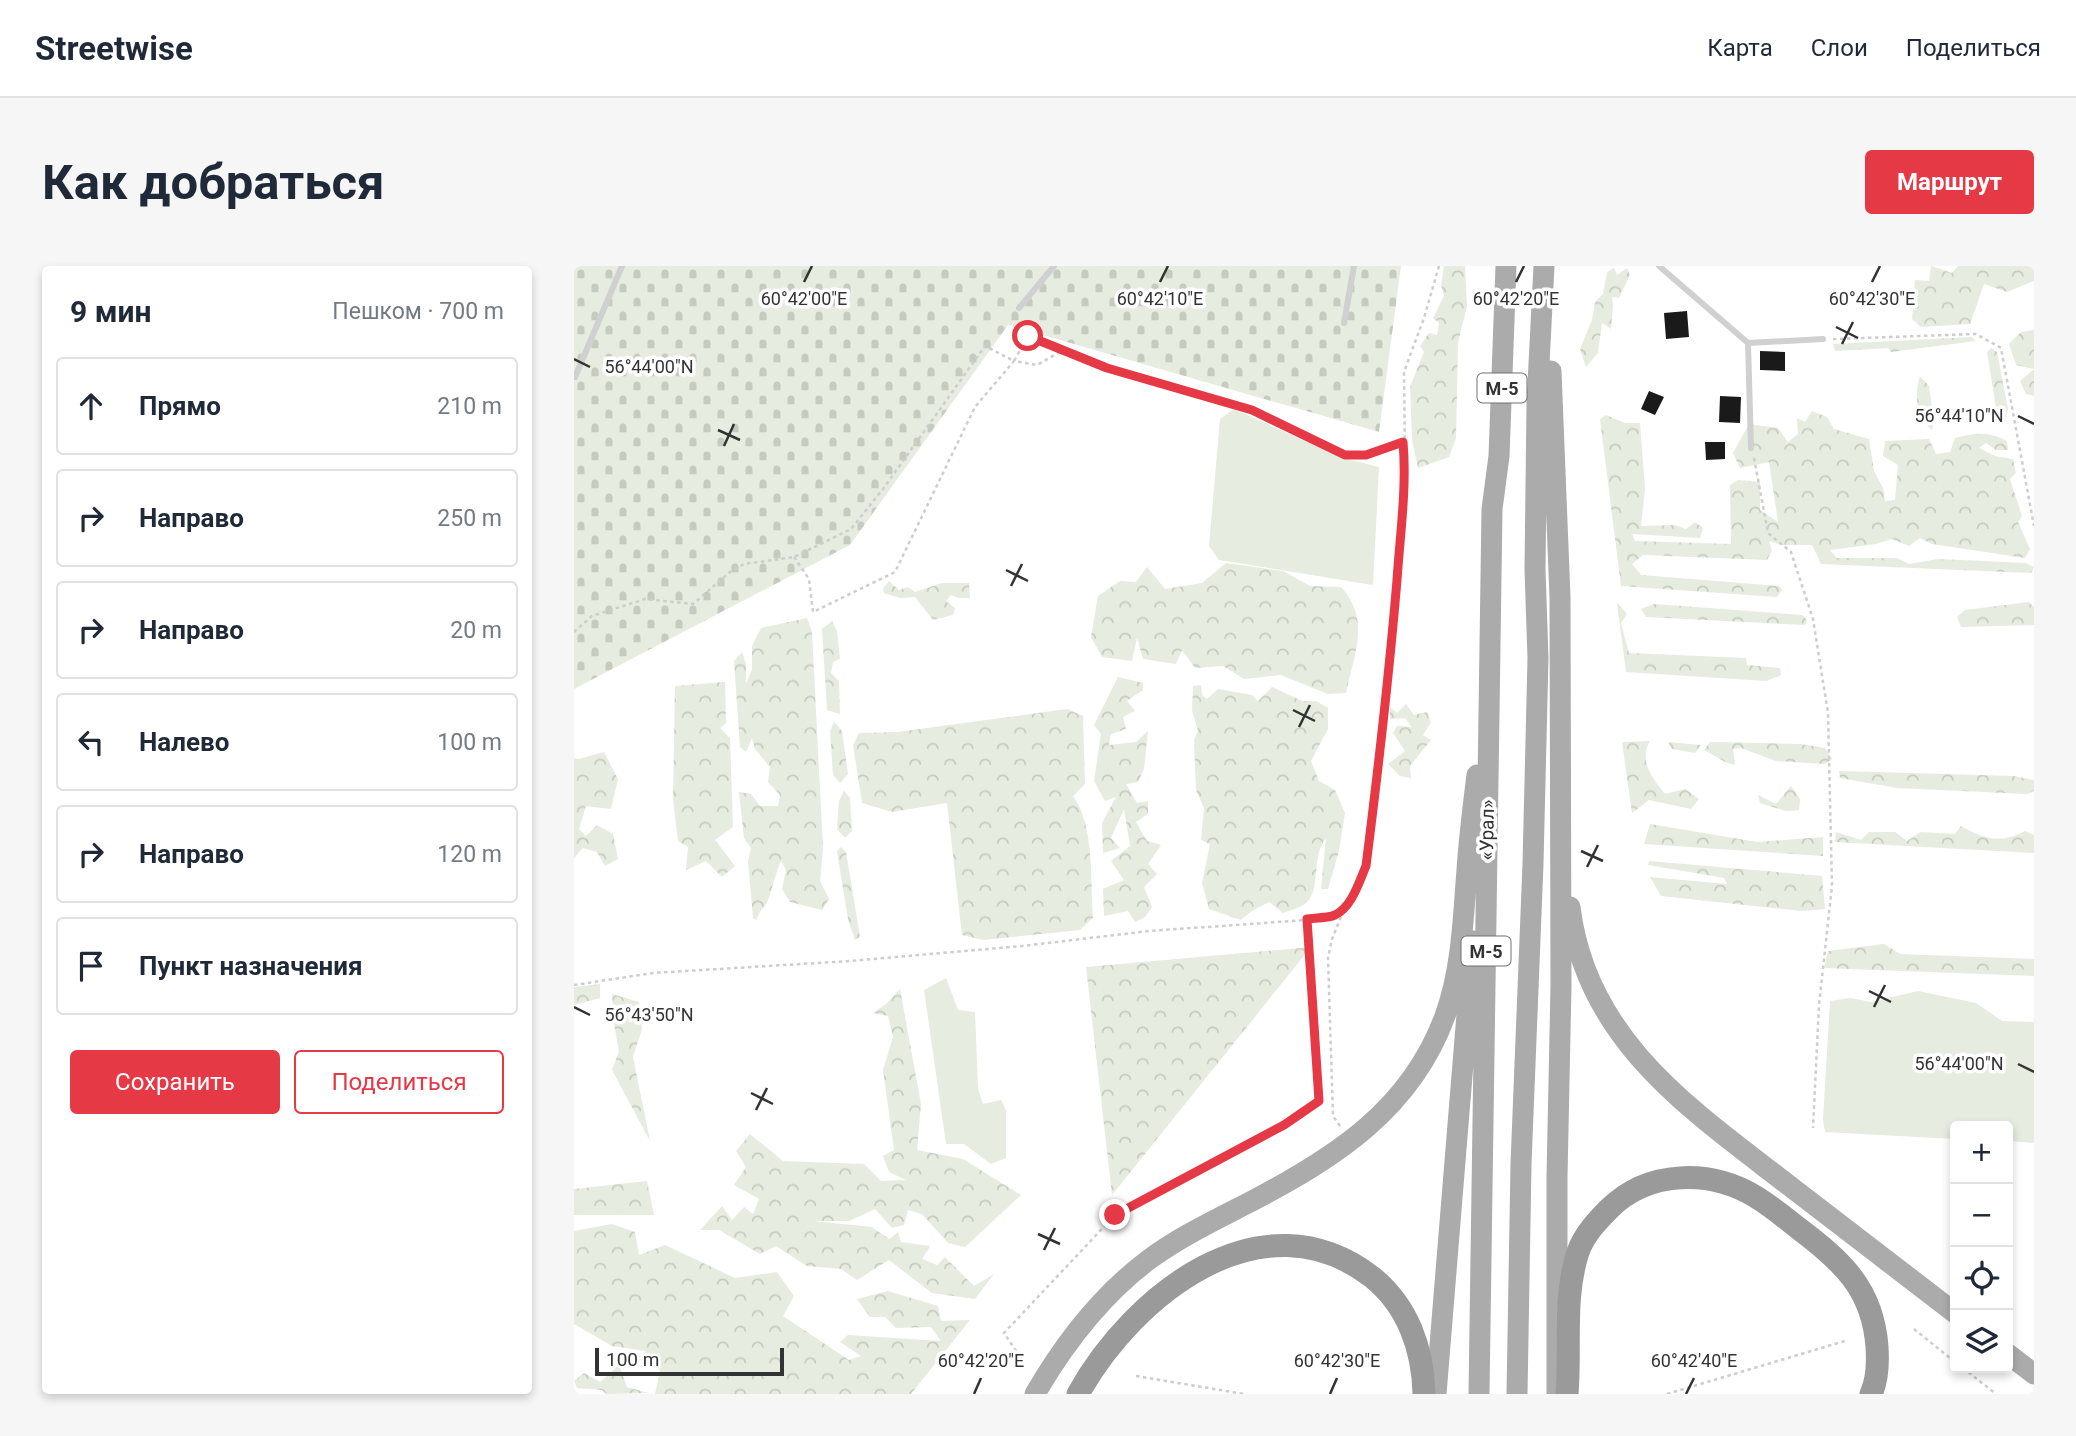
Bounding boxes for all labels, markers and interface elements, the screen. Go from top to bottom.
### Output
text: Streetwise [35,29,193,68]
text: Карта [1707,34,1773,62]
text: Слои [1811,34,1868,62]
text: Поделиться [1906,34,2041,62]
button: Маршрут [1865,150,2034,214]
text: Как добраться [42,154,384,211]
text: 60°42'00"E [761,288,847,309]
text: 60°42'10"E [1117,288,1203,309]
text: 60°42'20"E [1473,288,1559,309]
text: 60°42'30"E [1829,288,1915,309]
text: 9 мин [70,294,151,329]
text: Пешком · 700 m [332,298,504,325]
route start [1012,320,1043,351]
text: 56°44'00"N [604,356,694,377]
road number: М-5 [1478,373,1527,402]
icon: ahead [72,387,110,425]
text: Прямо [139,391,221,421]
text: 210 m [437,393,502,420]
text: 56°44'10"N [1914,405,2004,426]
icon: right [72,499,110,537]
text: Направо [139,503,244,533]
text: 250 m [437,505,502,532]
icon: right [72,611,110,649]
text: Направо [139,615,244,645]
text: 20 m [450,617,502,644]
icon: left [72,723,110,761]
text: Налево [139,727,229,757]
text: 100 m [437,729,502,756]
street label: «Урал» [1475,799,1499,861]
icon: right [72,835,110,873]
text: Направо [139,839,244,869]
text: 120 m [437,841,502,868]
road number: М-5 [1462,936,1510,966]
icon: arrive [72,947,110,985]
text: Пункт назначения [139,951,363,981]
text: 56°43'50"N [604,1004,694,1025]
button: Сохранить [70,1050,280,1114]
button: Поделиться [294,1050,504,1114]
text: 56°44'00"N [1914,1053,2004,1074]
map controls [1950,1121,2013,1373]
button: + [1950,1121,2013,1184]
button: − [1950,1184,2013,1247]
route end [1099,1199,1130,1230]
button: locate [1950,1247,2013,1310]
button: layers [1950,1310,2013,1373]
scale bar [595,1345,784,1377]
text: 100 m [606,1348,659,1371]
text: 60°42'20"E [938,1350,1024,1371]
text: 60°42'30"E [1294,1350,1380,1371]
text: 60°42'40"E [1651,1350,1737,1371]

